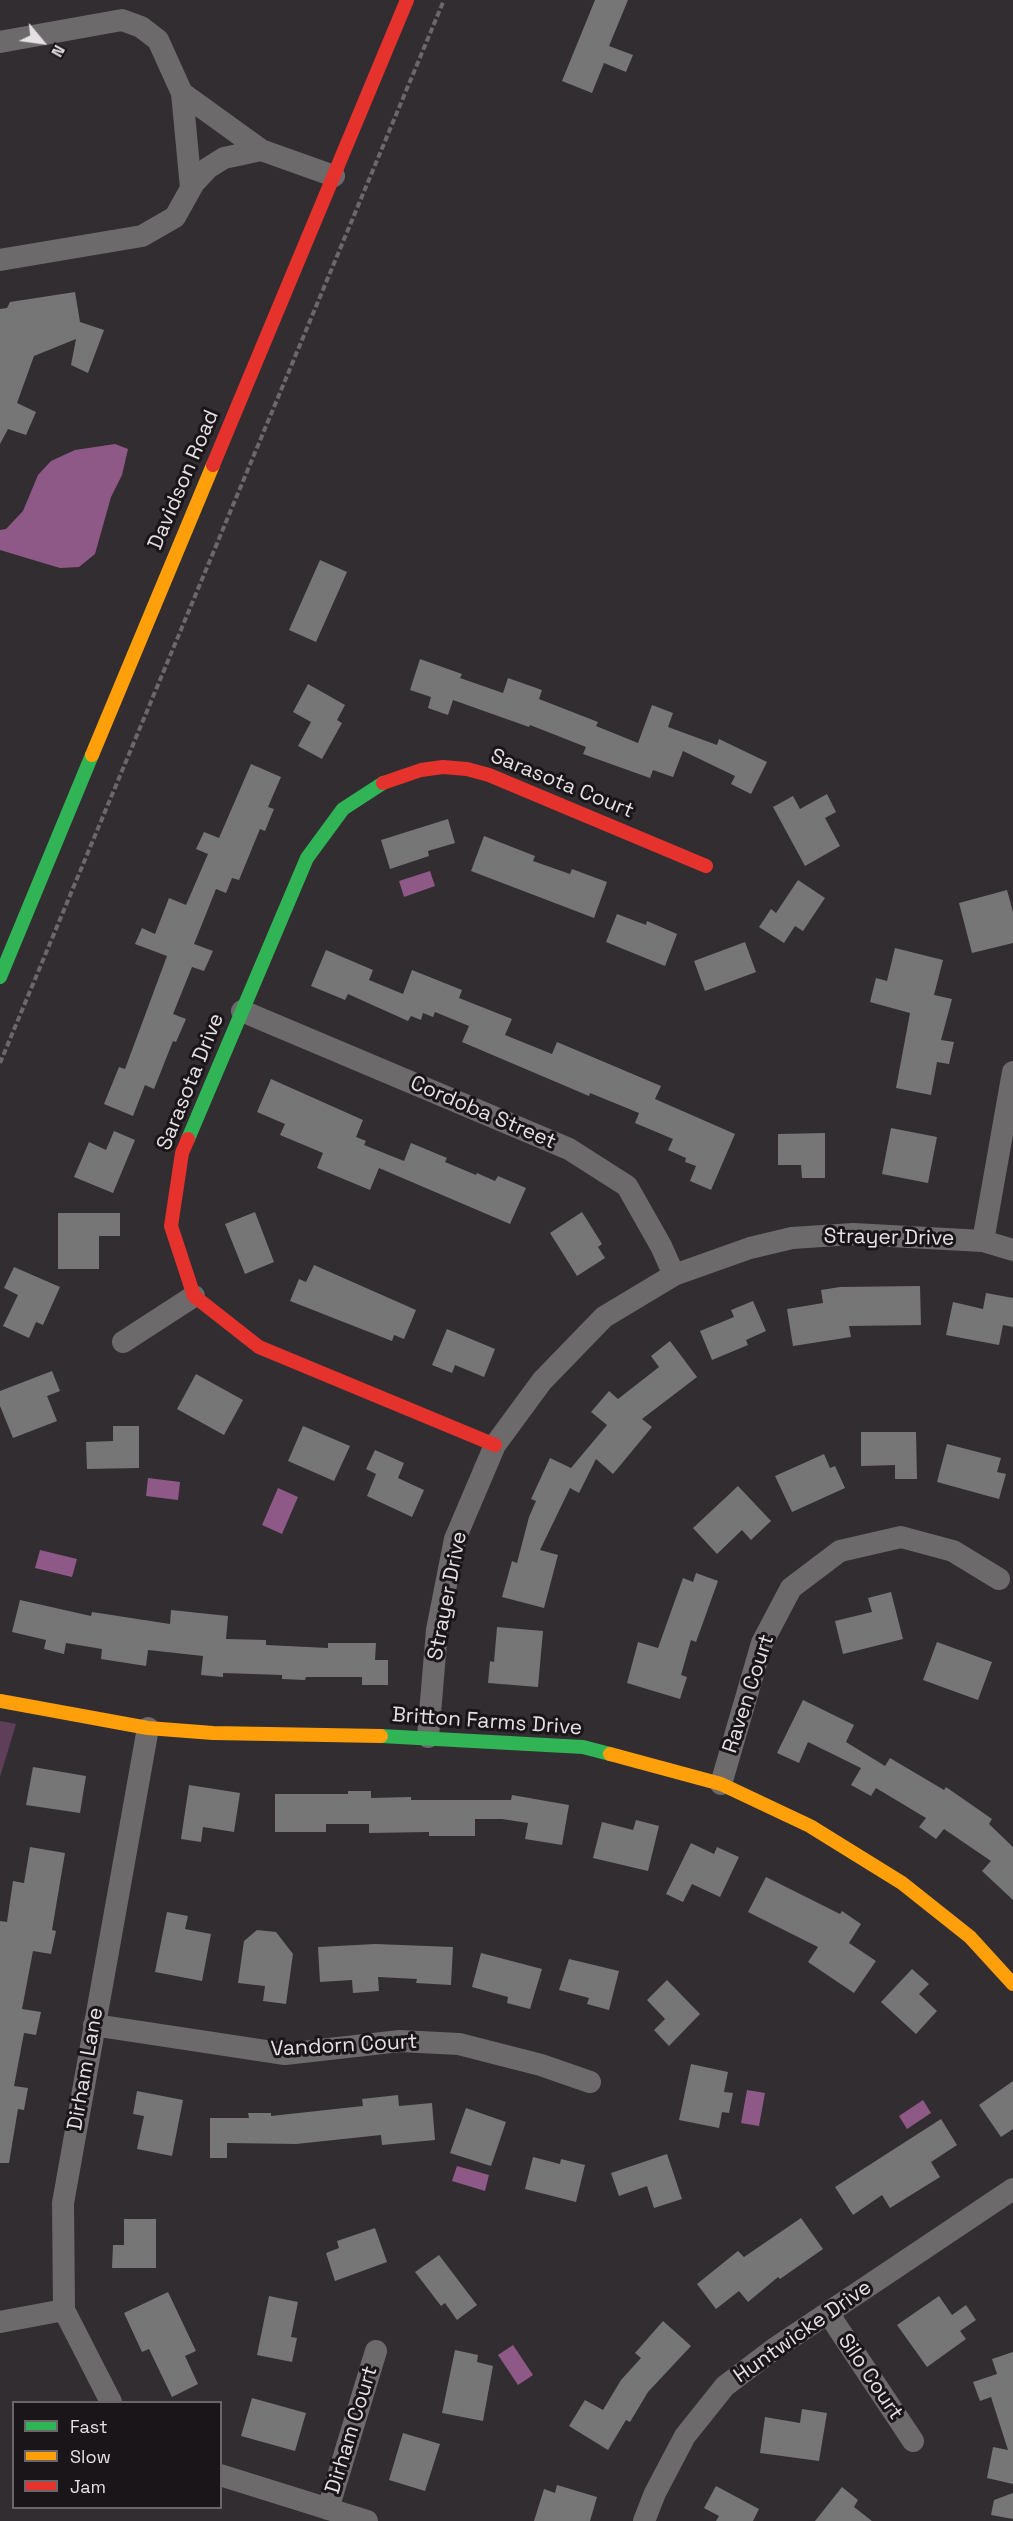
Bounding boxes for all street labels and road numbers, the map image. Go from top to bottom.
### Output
street label: Davidson Road [143,406,225,554]
street label: Sarasota Court [487,744,637,824]
street label: Sarasota Drive [152,1010,230,1154]
street label: Cordoba Street [406,1071,560,1155]
street label: Strayer Drive [823,1224,955,1252]
street label: Strayer Drive [423,1529,473,1663]
street label: Raven Court [718,1631,780,1757]
street label: Britton Farms Drive [391,1703,583,1741]
street label: Dirham Lane [63,2006,109,2132]
street label: Vandorn Court [270,2030,418,2062]
street label: Huntwicke Drive [729,2275,877,2389]
street label: Silo Court [832,2329,908,2425]
street label: Dirham Court [321,2363,383,2497]

